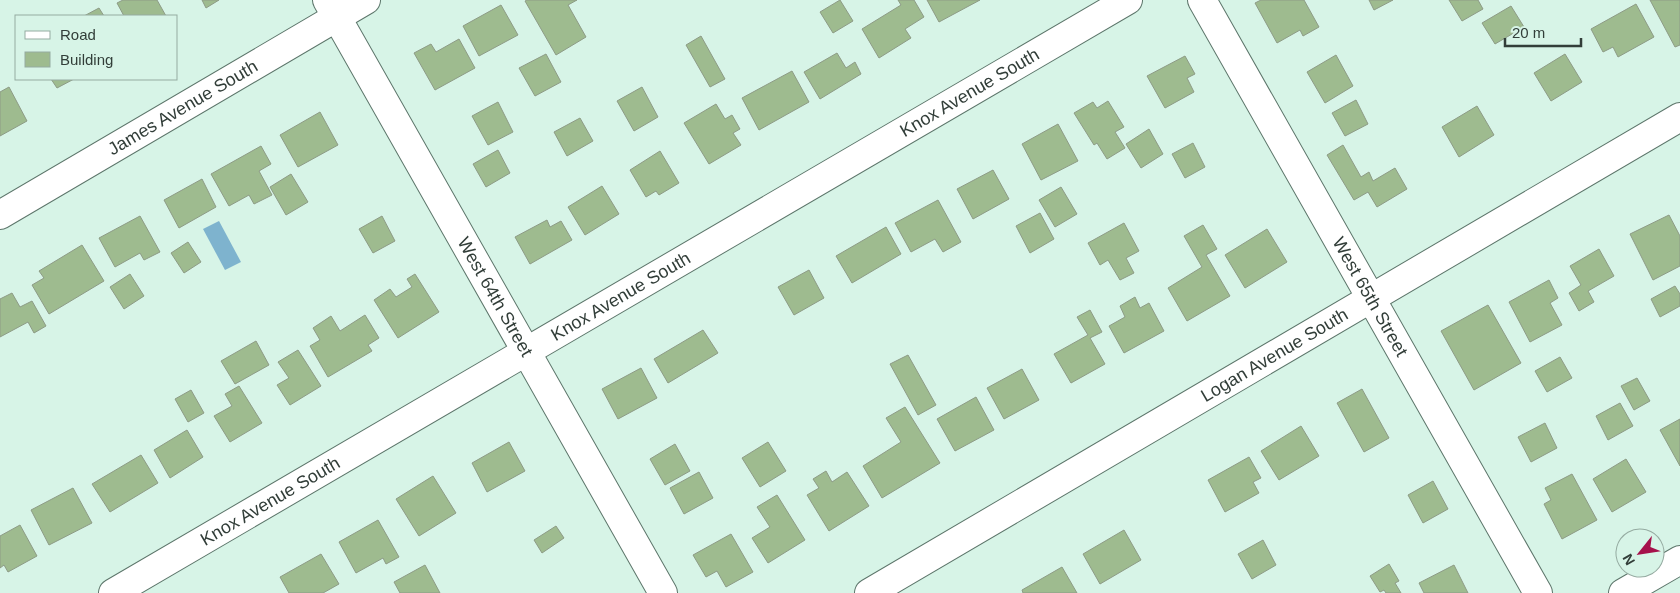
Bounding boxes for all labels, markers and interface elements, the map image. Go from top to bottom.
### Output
legend [15,15,178,80]
scale bar [1505,15,1581,47]
text: 20 m [1512,24,1545,41]
text: Road [60,26,96,43]
street label: Knox Avenue South [896,44,1043,141]
text: Building [60,51,113,68]
street label: James Avenue South [104,56,261,159]
street label: West 64th Street [453,234,537,360]
street label: West 65th Street [1328,234,1412,360]
street label: Knox Avenue South [547,248,694,345]
street label: Logan Avenue South [1197,304,1351,406]
street label: Knox Avenue South [197,453,343,550]
north arrow [1615,528,1665,578]
text: N [1619,551,1638,568]

